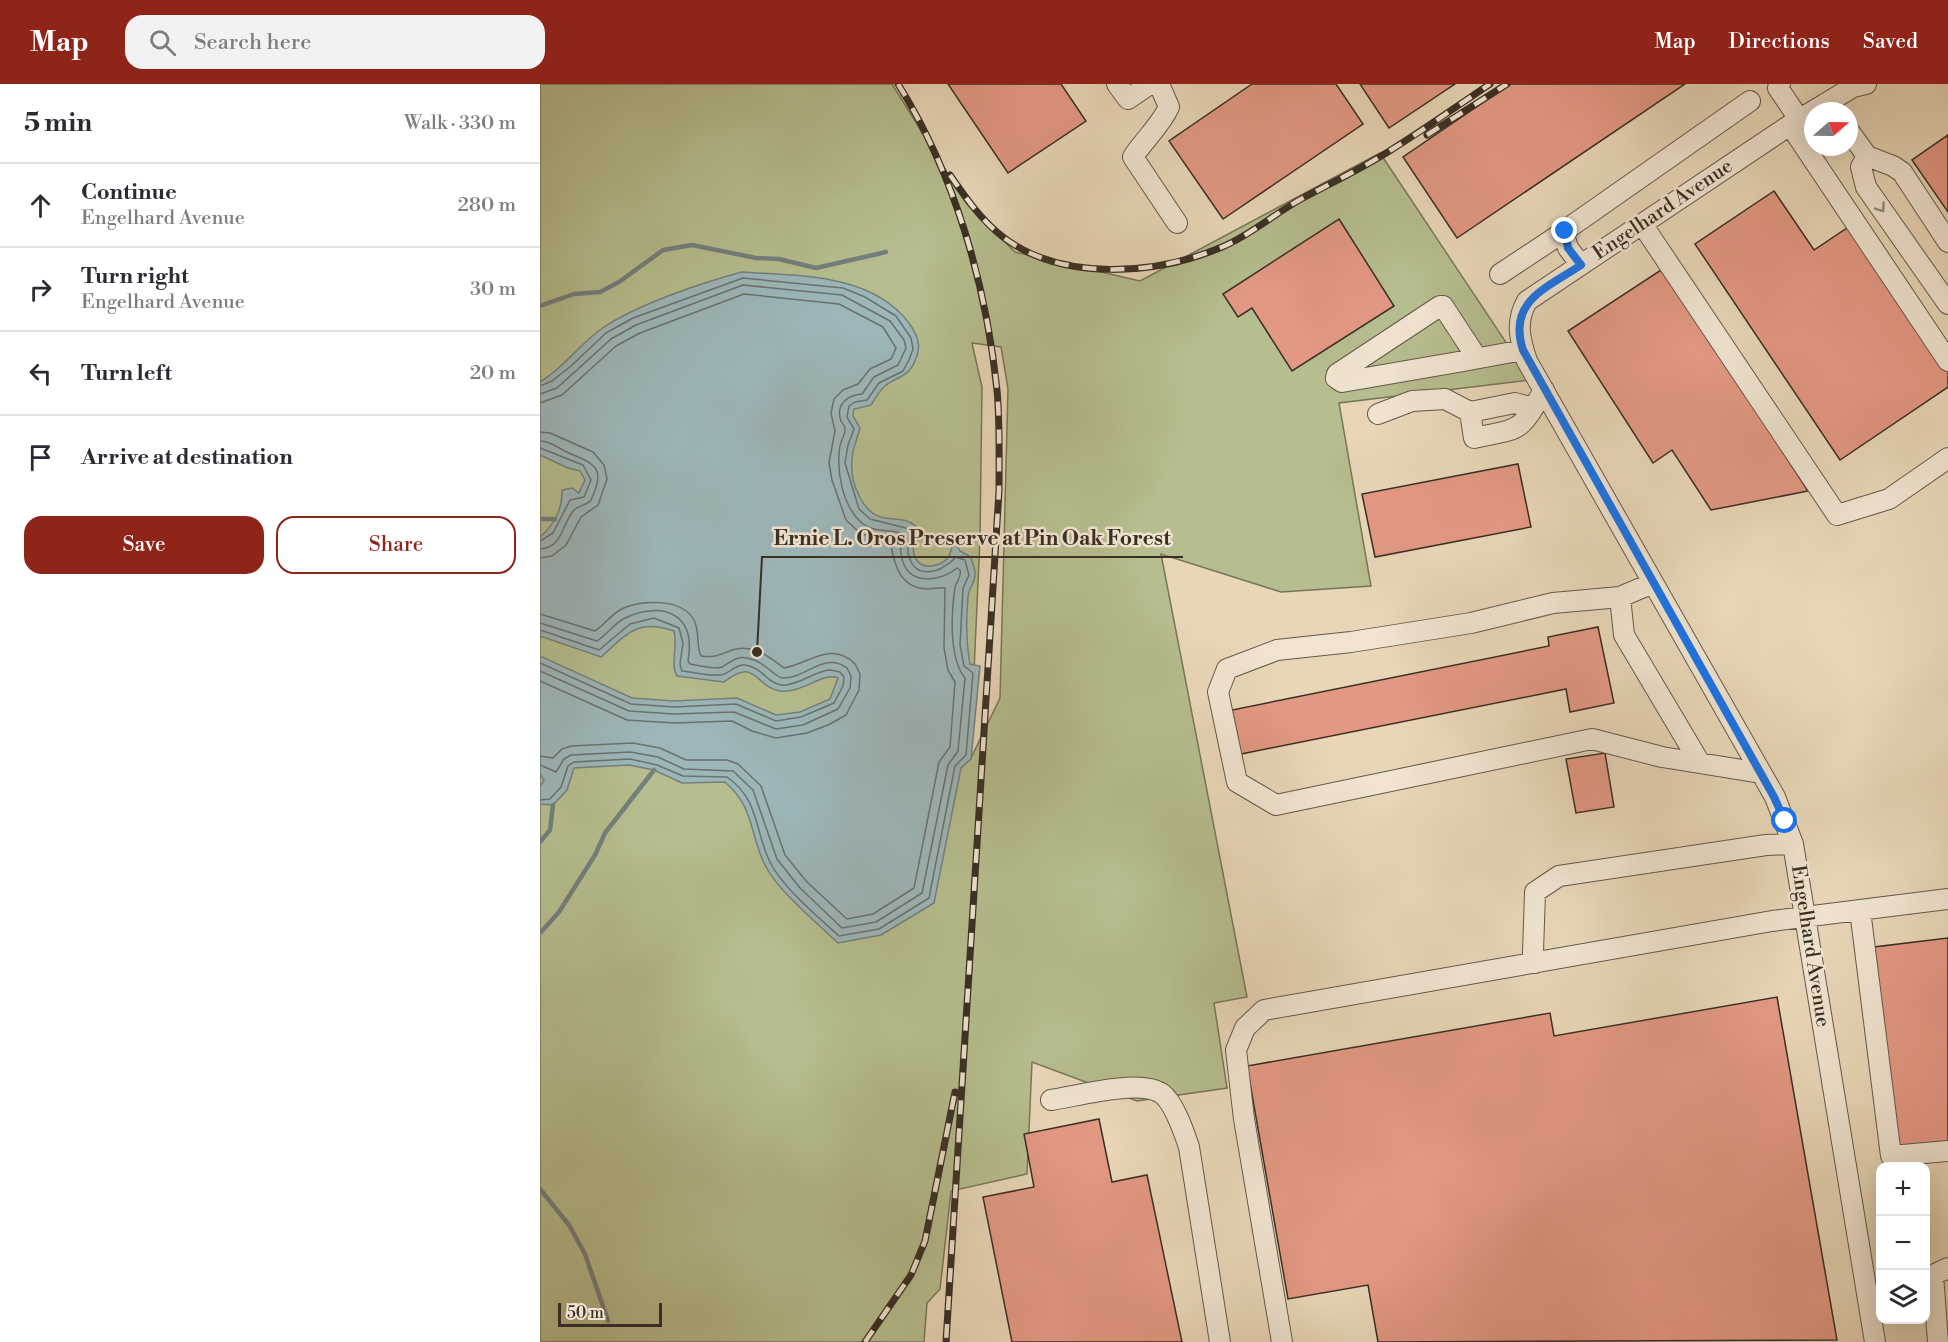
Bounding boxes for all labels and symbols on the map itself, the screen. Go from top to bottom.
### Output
north arrow [1804,102,1858,156]
street label: Engelhard Avenue [1588,154,1738,266]
one-way arrow [1874,201,1885,212]
route end [1551,217,1577,243]
callout: Ernie L. Oros Preserve at Pin Oak Forest [762,518,1183,557]
text: Ernie L. Oros Preserve at Pin Oak Forest [773,526,1171,552]
route start [1771,807,1797,833]
street label: Engelhard Avenue [1785,863,1835,1029]
scale bar [558,1300,662,1328]

